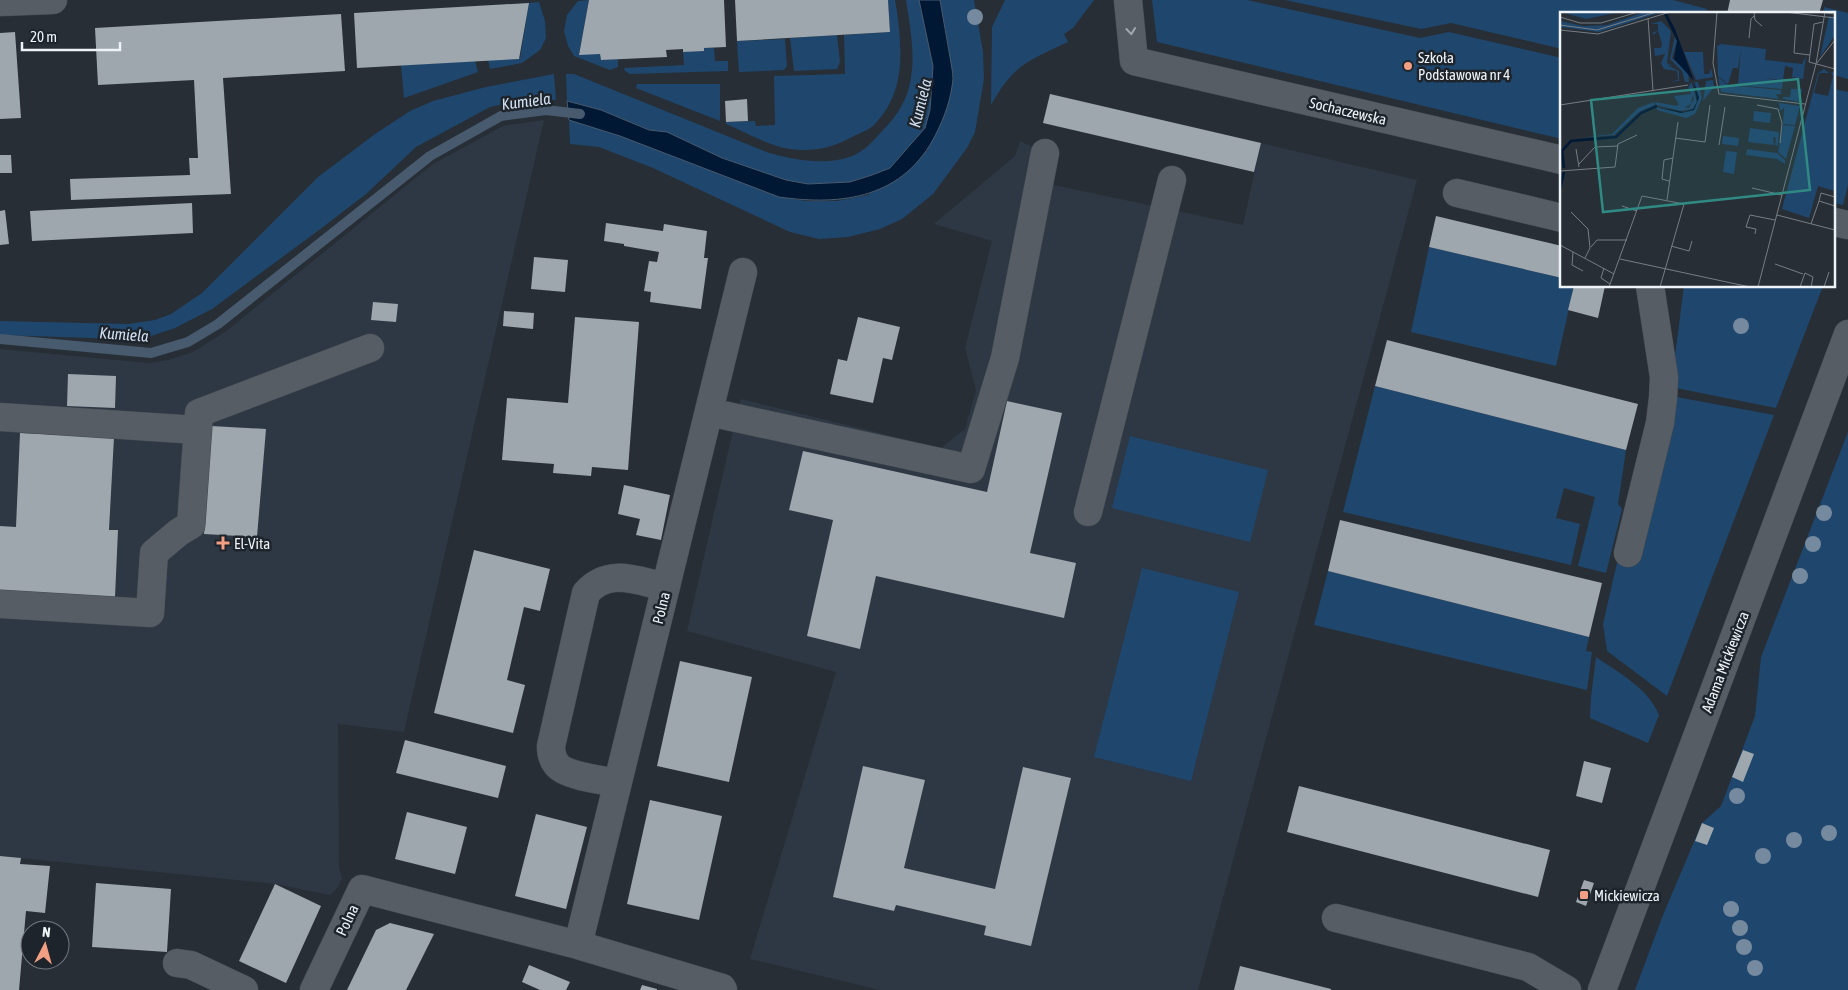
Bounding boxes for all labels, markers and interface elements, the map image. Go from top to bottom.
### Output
inset map [1560,12,1836,288]
scale bar [22,20,120,52]
one-way arrow [1125,27,1136,35]
text: 20 m [30,28,57,45]
place label: Szkoła Podstawowa nr 4 [1418,49,1510,83]
marker: Szkoła Podstawowa nr 4 [1402,60,1414,72]
water label: Kumiela [905,76,935,129]
water label: Kumiela [500,89,552,113]
street label: Sochaczewska [1308,94,1388,128]
water label: Kumiela [99,323,150,345]
place label: El-Vita [234,535,270,552]
marker: El-Vita [216,536,230,550]
street label: Polna [649,590,673,626]
street label: Adama Mickiewicza [1698,609,1752,715]
place label: Mickiewicza [1594,887,1660,904]
marker: Mickiewicza [1578,889,1590,901]
street label: Polna [332,902,362,938]
north arrow [20,920,70,970]
text: N [41,924,51,940]

